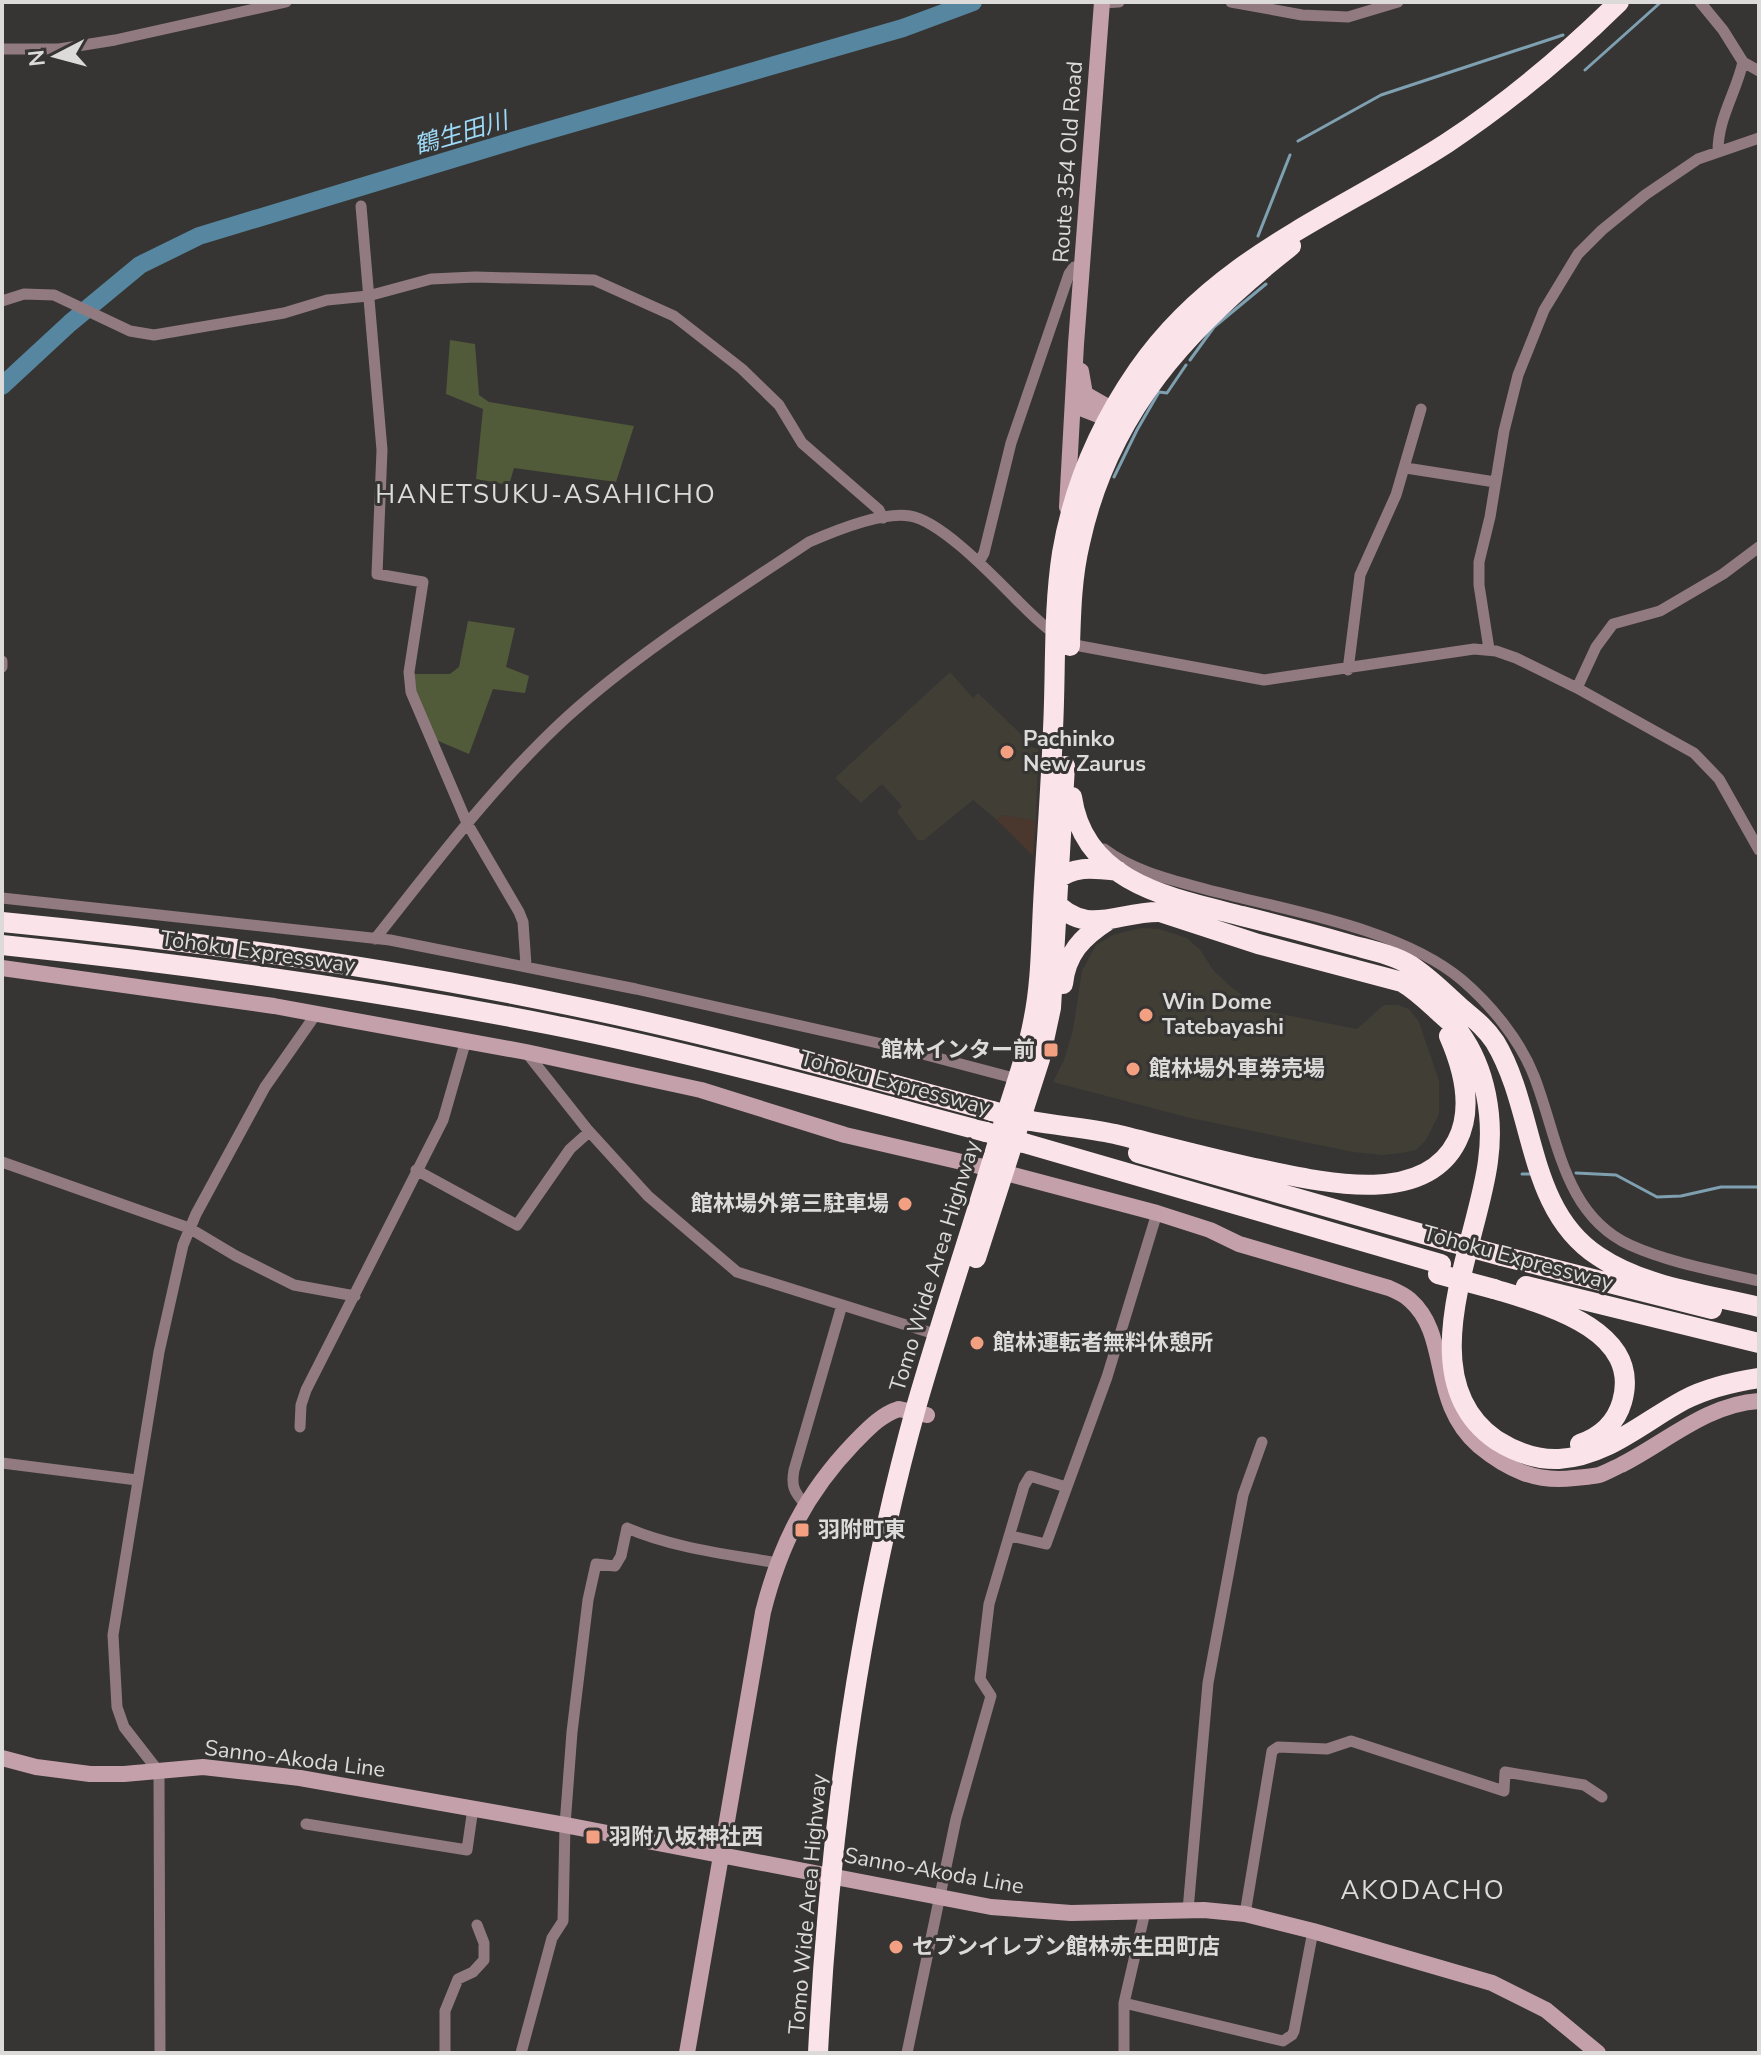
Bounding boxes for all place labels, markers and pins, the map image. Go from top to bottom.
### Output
place label: Pachinko New Zaurus [1023,724,1146,779]
marker: Pachinko New Zaurus [998,743,1016,761]
place label: Win Dome Tatebayashi [1162,987,1284,1042]
marker: Win Dome Tatebayashi [1137,1006,1155,1024]
place label: 館林インター前 [881,1035,1035,1065]
marker: 館林インター前 [1042,1041,1060,1059]
place label: 館林場外車券売場 [1149,1054,1325,1084]
marker: 館林場外車券売場 [1124,1060,1142,1078]
place label: 館林場外第三駐車場 [691,1189,889,1219]
marker: 館林場外第三駐車場 [896,1195,914,1213]
place label: 館林運転者無料休憩所 [993,1328,1213,1358]
marker: 館林運転者無料休憩所 [968,1334,986,1352]
place label: 羽附町東 [818,1515,906,1545]
marker: 羽附町東 [793,1521,811,1539]
place label: 羽附八坂神社西 [609,1822,763,1852]
marker: 羽附八坂神社西 [584,1828,602,1846]
place label: セブンイレブン館林赤生田町店 [912,1932,1220,1962]
marker: セブンイレブン館林赤生田町店 [887,1938,905,1956]

